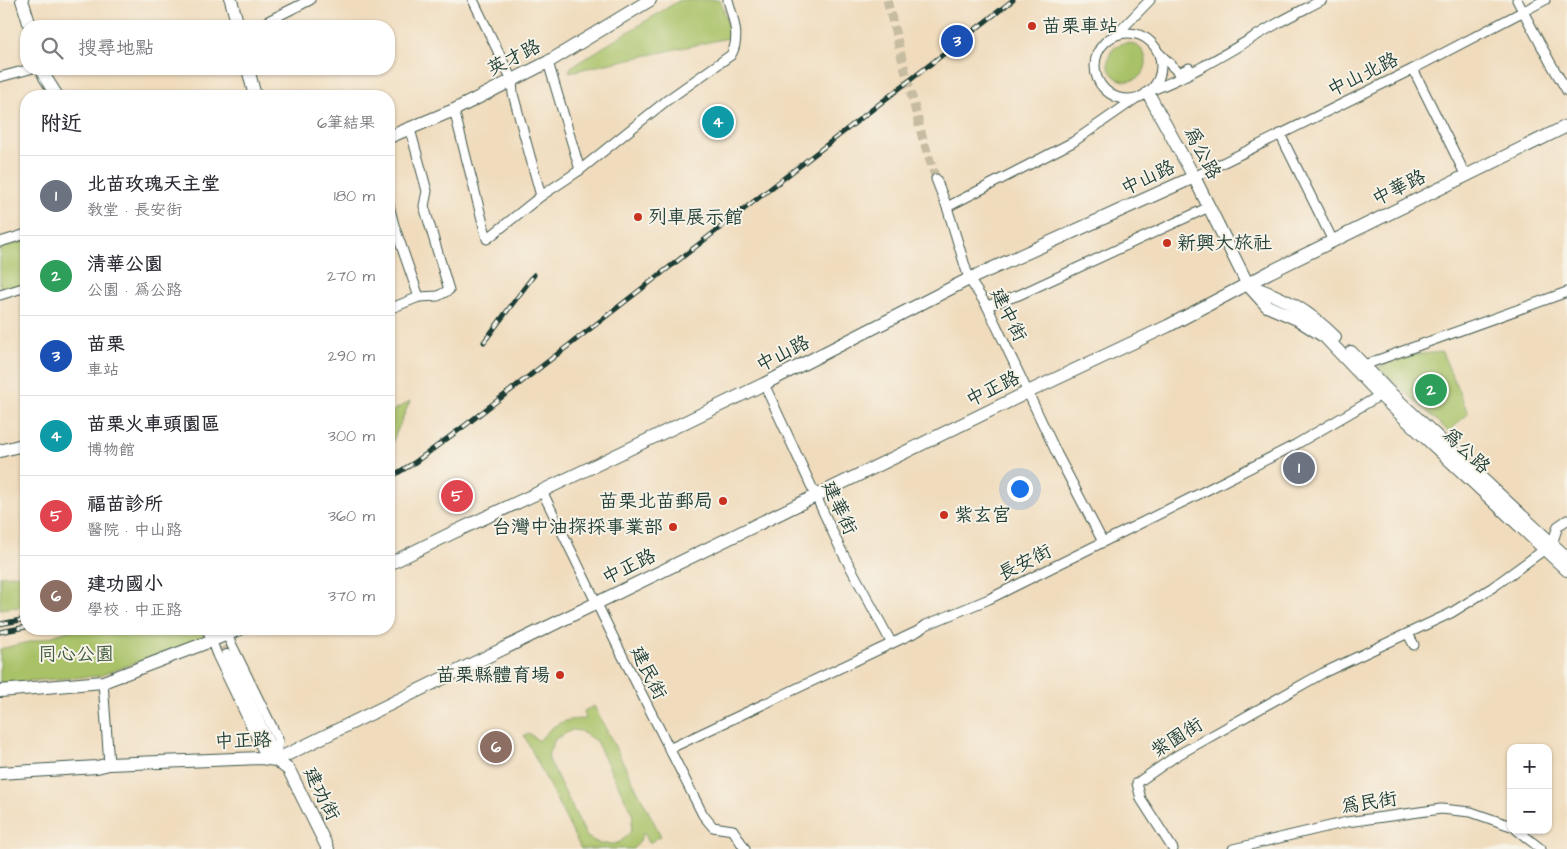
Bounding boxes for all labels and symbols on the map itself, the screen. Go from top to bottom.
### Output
place label: 苗栗車站 [1042,13,1118,40]
marker: 苗栗車站 [1026,20,1038,32]
pin: 3 [941,22,973,60]
street label: 英才路 [482,33,546,83]
street label: 中山北路 [1323,46,1403,104]
pin: 4 [702,103,734,141]
street label: 為公路 [1177,121,1227,185]
street label: 中山路 [1116,154,1180,202]
street label: 中華路 [1367,163,1431,213]
place label: 列車展示館 [648,204,743,231]
marker: 列車展示館 [632,211,644,223]
place label: 新興大旅社 [1177,230,1272,257]
marker: 新興大旅社 [1161,237,1173,249]
street label: 建中街 [983,283,1033,347]
street label: 中山路 [751,329,815,379]
street label: 中正路 [961,364,1025,414]
pin: 2 [1415,371,1447,409]
street label: 為公路 [1436,422,1496,480]
pin: 1 [1283,449,1315,487]
street label: 建華街 [815,476,863,540]
your location [1007,476,1033,502]
pin: 5 [441,477,473,515]
place label: 苗栗北苗郵局 [599,488,713,515]
marker: 苗栗北苗郵局 [717,495,729,507]
place label: 紫玄宮 [954,502,1011,529]
marker: 紫玄宮 [938,509,950,521]
place label: 台灣中油探採事業部 [492,514,663,541]
marker: 台灣中油探採事業部 [667,521,679,533]
street label: 長安街 [993,538,1057,588]
street label: 中正路 [597,542,661,592]
park label: 同心公園 [38,641,114,668]
street label: 建民街 [623,641,673,705]
place label: 苗栗縣體育場 [436,662,550,689]
marker: 苗栗縣體育場 [554,669,566,681]
street label: 紫園街 [1146,711,1208,765]
street label: 中正路 [214,727,272,755]
pin: 6 [480,728,512,766]
street label: 建功街 [296,762,346,826]
street label: 為民街 [1339,785,1399,821]

